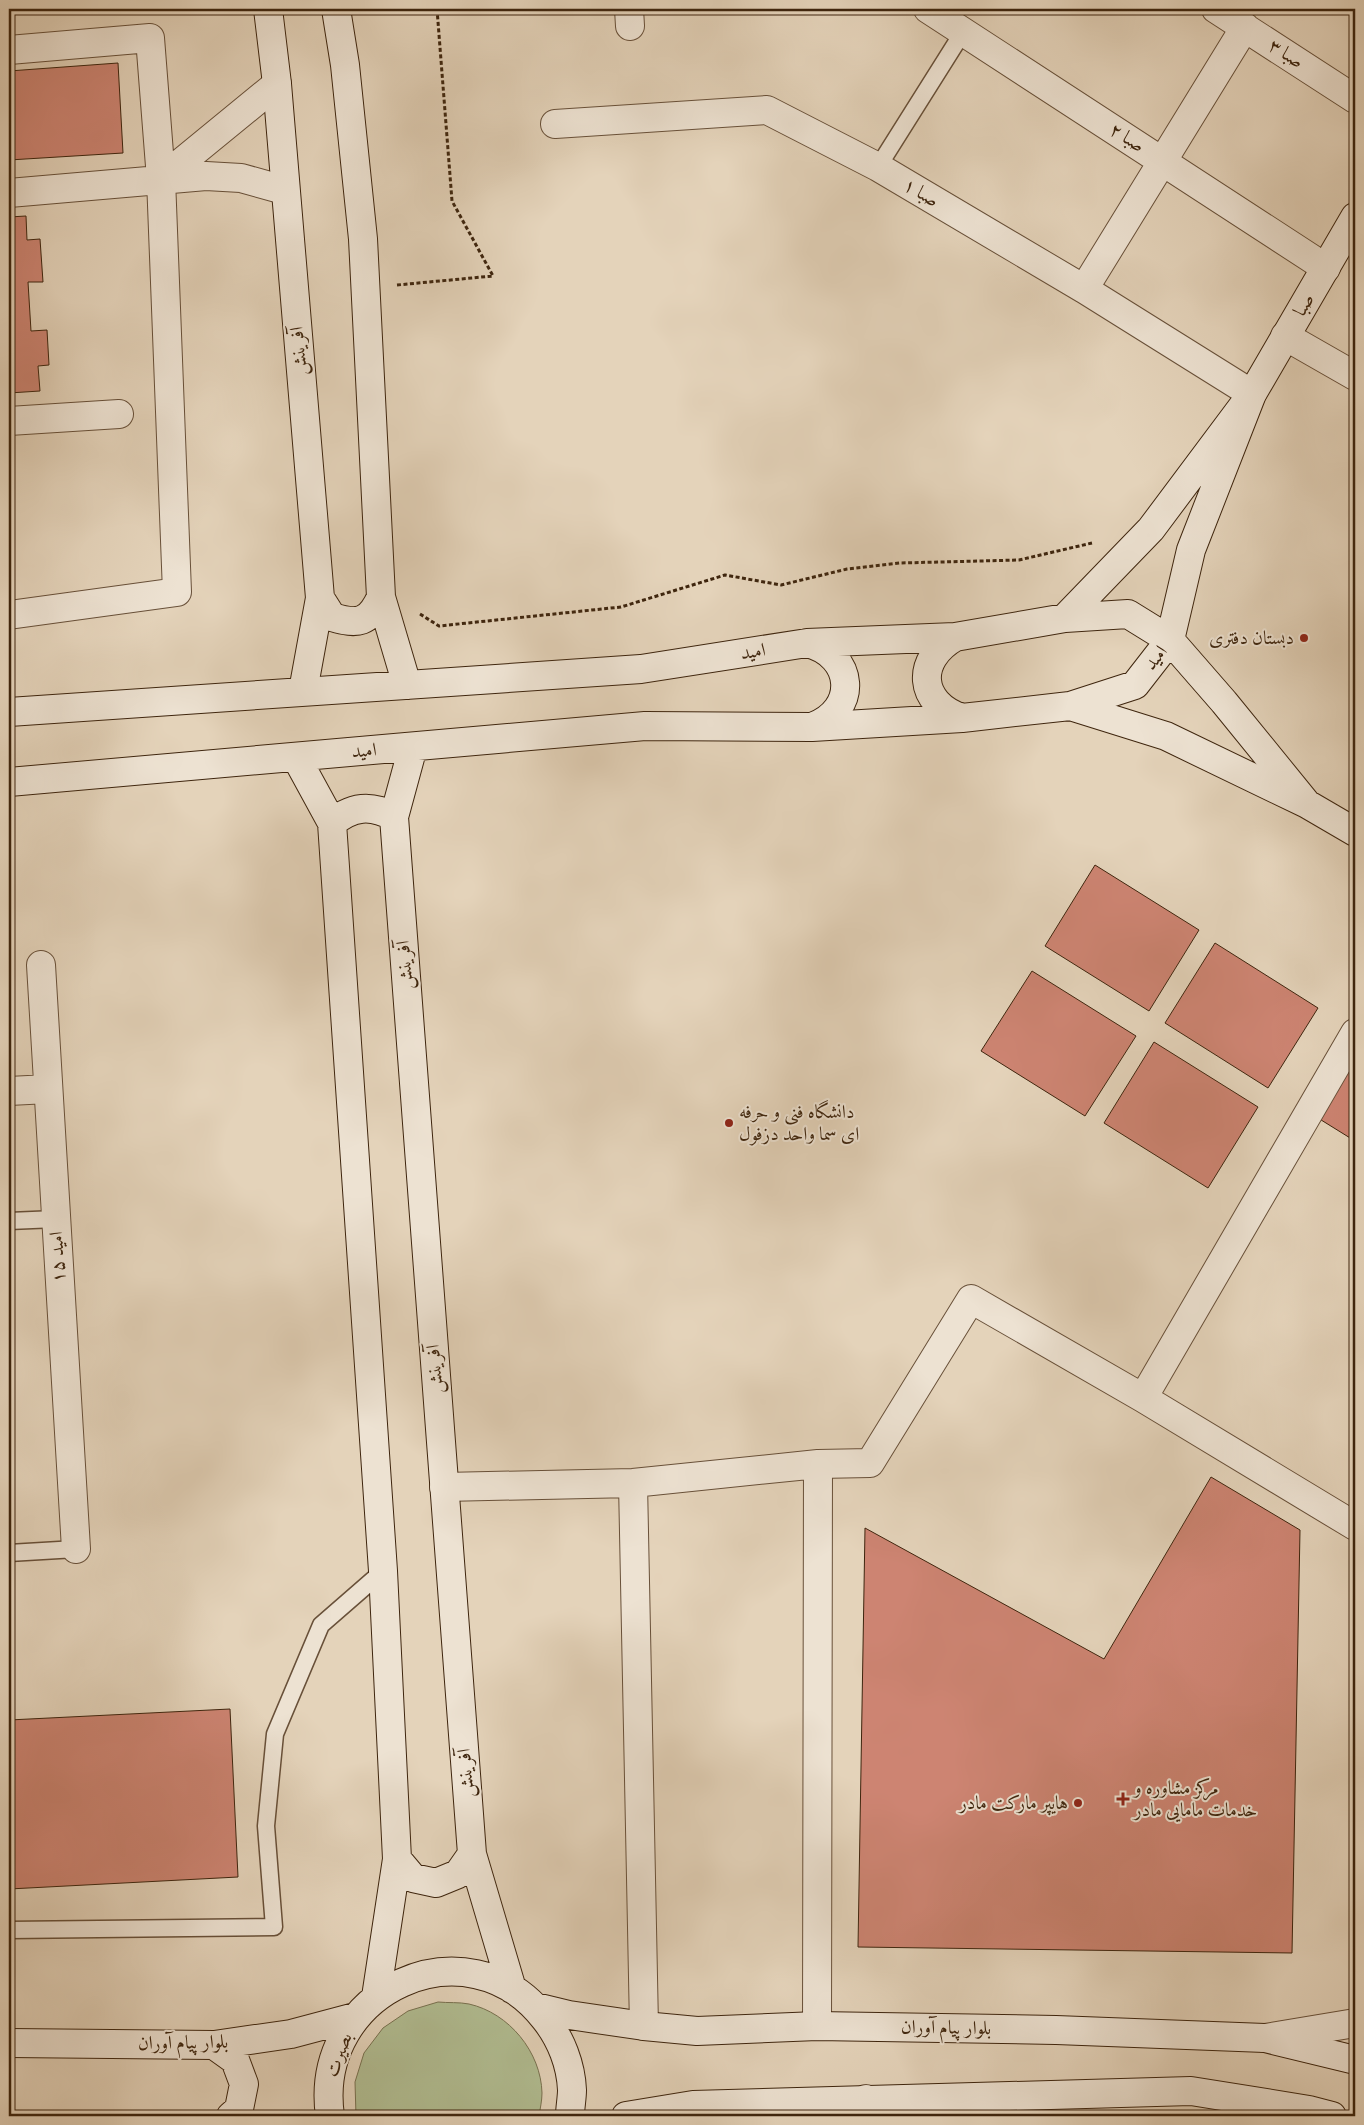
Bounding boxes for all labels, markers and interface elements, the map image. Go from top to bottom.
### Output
street label: صبا ۳ [1264,34,1308,74]
street label: صبا ۲ [1105,118,1149,158]
street label: صبا ۱ [899,173,943,213]
street label: صبا [1288,290,1320,320]
street label: آفرینش [285,324,313,376]
place label: دبستان دفتری [1209,627,1294,650]
marker: دبستان دفتری [1298,632,1310,644]
street label: امید [739,639,767,665]
street label: امید [1139,641,1173,675]
street label: امید [350,738,378,764]
street label: آفرینش [392,938,418,990]
place label: دانشگاه فنی و حرفه ای سما واحد دزفول [739,1099,859,1146]
marker: دانشگاه فنی و حرفه ای سما واحد دزفول [723,1117,735,1129]
street label: امید ۱۵ [45,1231,71,1283]
street label: آفرینش [422,1342,448,1394]
street label: آفرینش [453,1746,479,1798]
place label: مرکز مشاوره و خدمات مامایی مادر [1132,1777,1257,1823]
place label: هایپر مارکت مادر [957,1792,1068,1816]
marker: مرکز مشاوره و خدمات مامایی مادر [1116,1792,1130,1806]
marker: هایپر مارکت مادر [1072,1797,1084,1809]
street label: بلوار پیام آوران [901,2016,991,2044]
street label: بصیرت [320,2030,358,2080]
street label: بلوار پیام آوران [138,2031,228,2059]

